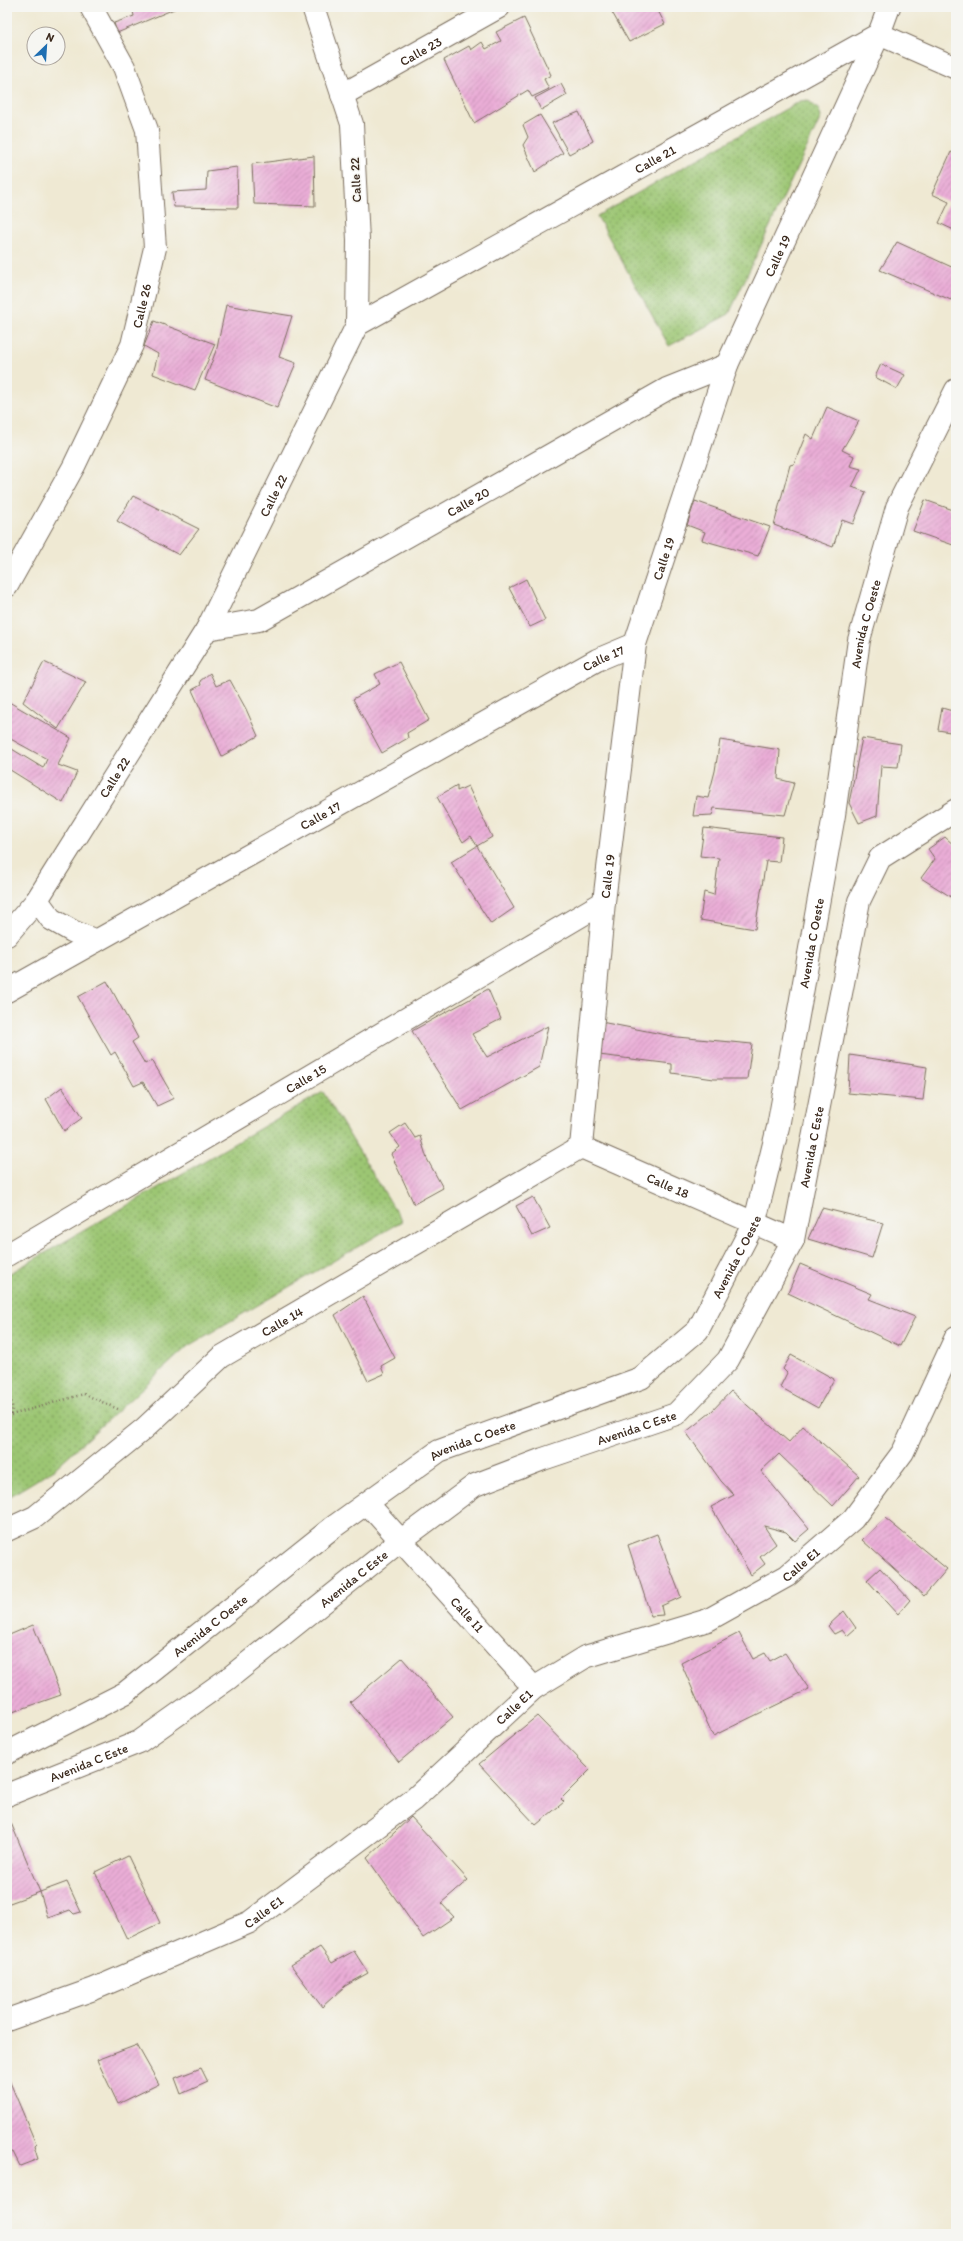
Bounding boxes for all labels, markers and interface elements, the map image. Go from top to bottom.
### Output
north arrow [26,26,66,66]
text: N [44,30,56,45]
street label: Calle 23 [397,34,444,69]
street label: Calle 21 [632,142,678,177]
street label: Calle 22 [347,157,364,203]
street label: Calle 19 [762,232,794,279]
street label: Calle 26 [129,282,154,330]
street label: Calle 22 [257,472,290,519]
street label: Calle 20 [444,484,492,520]
street label: Calle 19 [650,535,678,582]
street label: Avenida C Oeste [848,578,884,669]
street label: Calle 17 [580,642,627,675]
street label: Calle 22 [96,754,133,801]
street label: Calle 17 [297,798,344,833]
street label: Calle 19 [597,853,618,899]
street label: Avenida C Oeste [796,897,827,989]
street label: Calle 15 [283,1061,329,1097]
street label: Avenida C Este [796,1105,827,1189]
street label: Calle 18 [644,1170,691,1201]
street label: Avenida C Oeste [709,1214,764,1301]
street label: Calle 14 [259,1304,306,1340]
street label: Avenida C Este [595,1407,678,1448]
street label: Avenida C Oeste [426,1417,518,1464]
street label: Calle E1 [780,1544,823,1585]
street label: Avenida C Este [317,1547,391,1611]
street label: Avenida C Oeste [170,1591,251,1660]
street label: Calle I1 [447,1594,487,1635]
street label: Calle E1 [493,1686,536,1728]
street label: Avenida C Este [48,1740,130,1785]
street label: Calle E1 [242,1893,286,1932]

